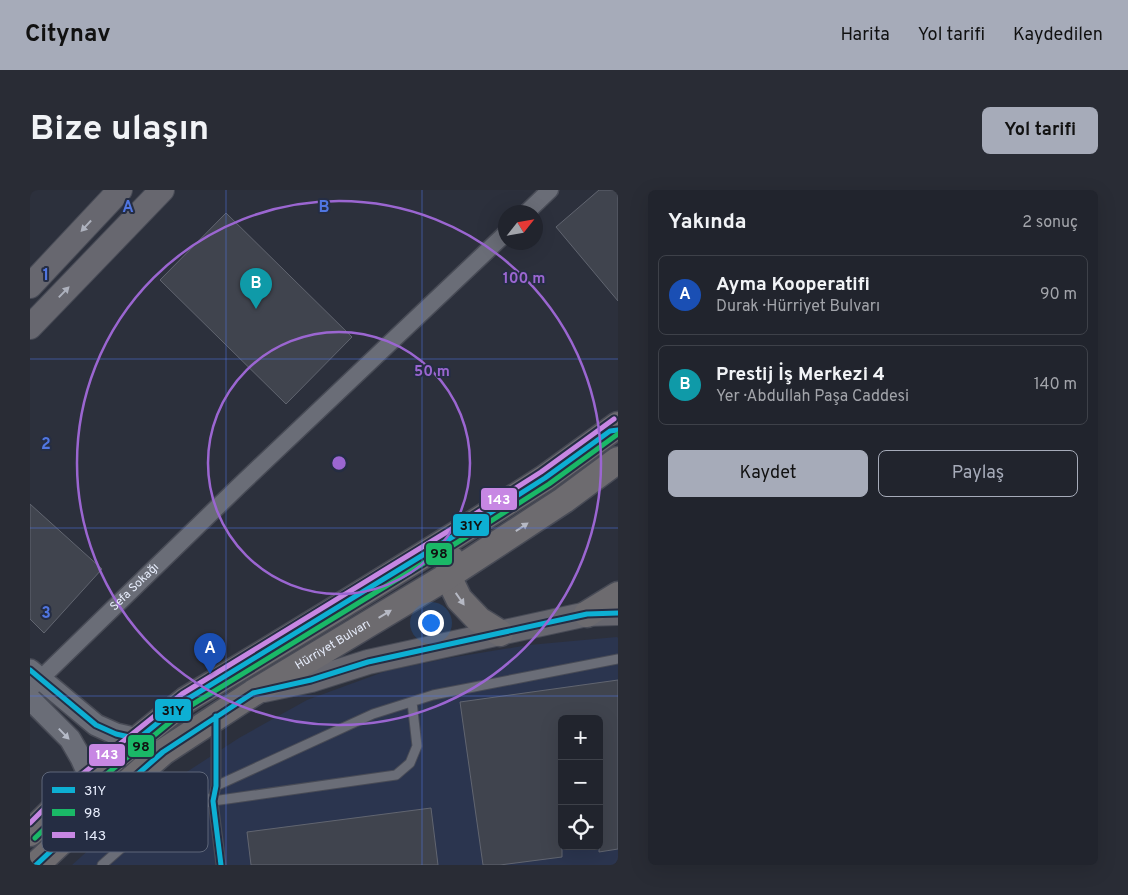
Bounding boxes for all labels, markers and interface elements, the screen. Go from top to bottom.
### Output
text: Citynav [25,20,111,50]
text: Harita [840,24,890,47]
text: Yol tarifi [918,24,985,47]
text: Kaydedilen [1013,24,1103,47]
button: Yol tarifi [982,107,1098,154]
text: Bize ulaşın [30,108,209,152]
text: A [122,198,134,218]
text: B [318,198,330,218]
north arrow [498,205,543,250]
text: Yakında [668,209,747,236]
text: 2 sonuç [1022,213,1078,233]
one-way arrow [80,219,92,231]
text: 1 [43,266,49,286]
pin: B [240,268,272,309]
text: 100 m [503,270,545,289]
text: Ayma Kooperatifi [716,273,870,297]
text: A [679,285,691,305]
text: 90 m [1040,285,1077,305]
one-way arrow [58,286,70,298]
text: Durak · Hürriyet Bulvarı [716,297,880,317]
text: 50 m [414,363,450,382]
text: Prestij İş Merkezi 4 [716,363,885,387]
text: B [679,375,691,395]
text: 140 m [1034,375,1077,395]
text: Yer · Abdullah Paşa Caddesi [716,387,909,407]
text: 2 [41,435,51,455]
button: Kaydet [668,450,868,497]
button: Paylaş [878,450,1078,497]
centre of rings [330,454,348,472]
line badge: 143 [480,487,518,511]
text: 143 [487,492,511,509]
line badge: 31Y [452,513,490,537]
text: 31Y [459,518,483,535]
one-way arrow [516,522,529,532]
line badge: 98 [425,542,453,566]
text: 98 [430,546,448,563]
street label: Sefa Sokağı [107,560,163,615]
one-way arrow [456,592,465,606]
text: 3 [41,604,51,624]
one-way arrow [378,609,391,618]
your location [418,610,444,636]
street label: Hürriyet Bulvarı [292,616,374,674]
pin: A [194,633,226,674]
line badge: 31Y [154,698,192,722]
text: 31Y [161,703,185,720]
map controls [558,715,603,850]
button: + [558,715,603,760]
one-way arrow [58,727,70,739]
line badge: 98 [127,734,155,758]
text: 98 [132,739,150,756]
line badge: 143 [88,743,126,767]
text: 143 [95,747,119,764]
button: − [558,760,603,805]
legend [42,772,208,852]
text: 31Y [84,783,106,800]
text: 98 [84,805,101,822]
button: locate [558,805,603,850]
text: 143 [84,828,106,845]

